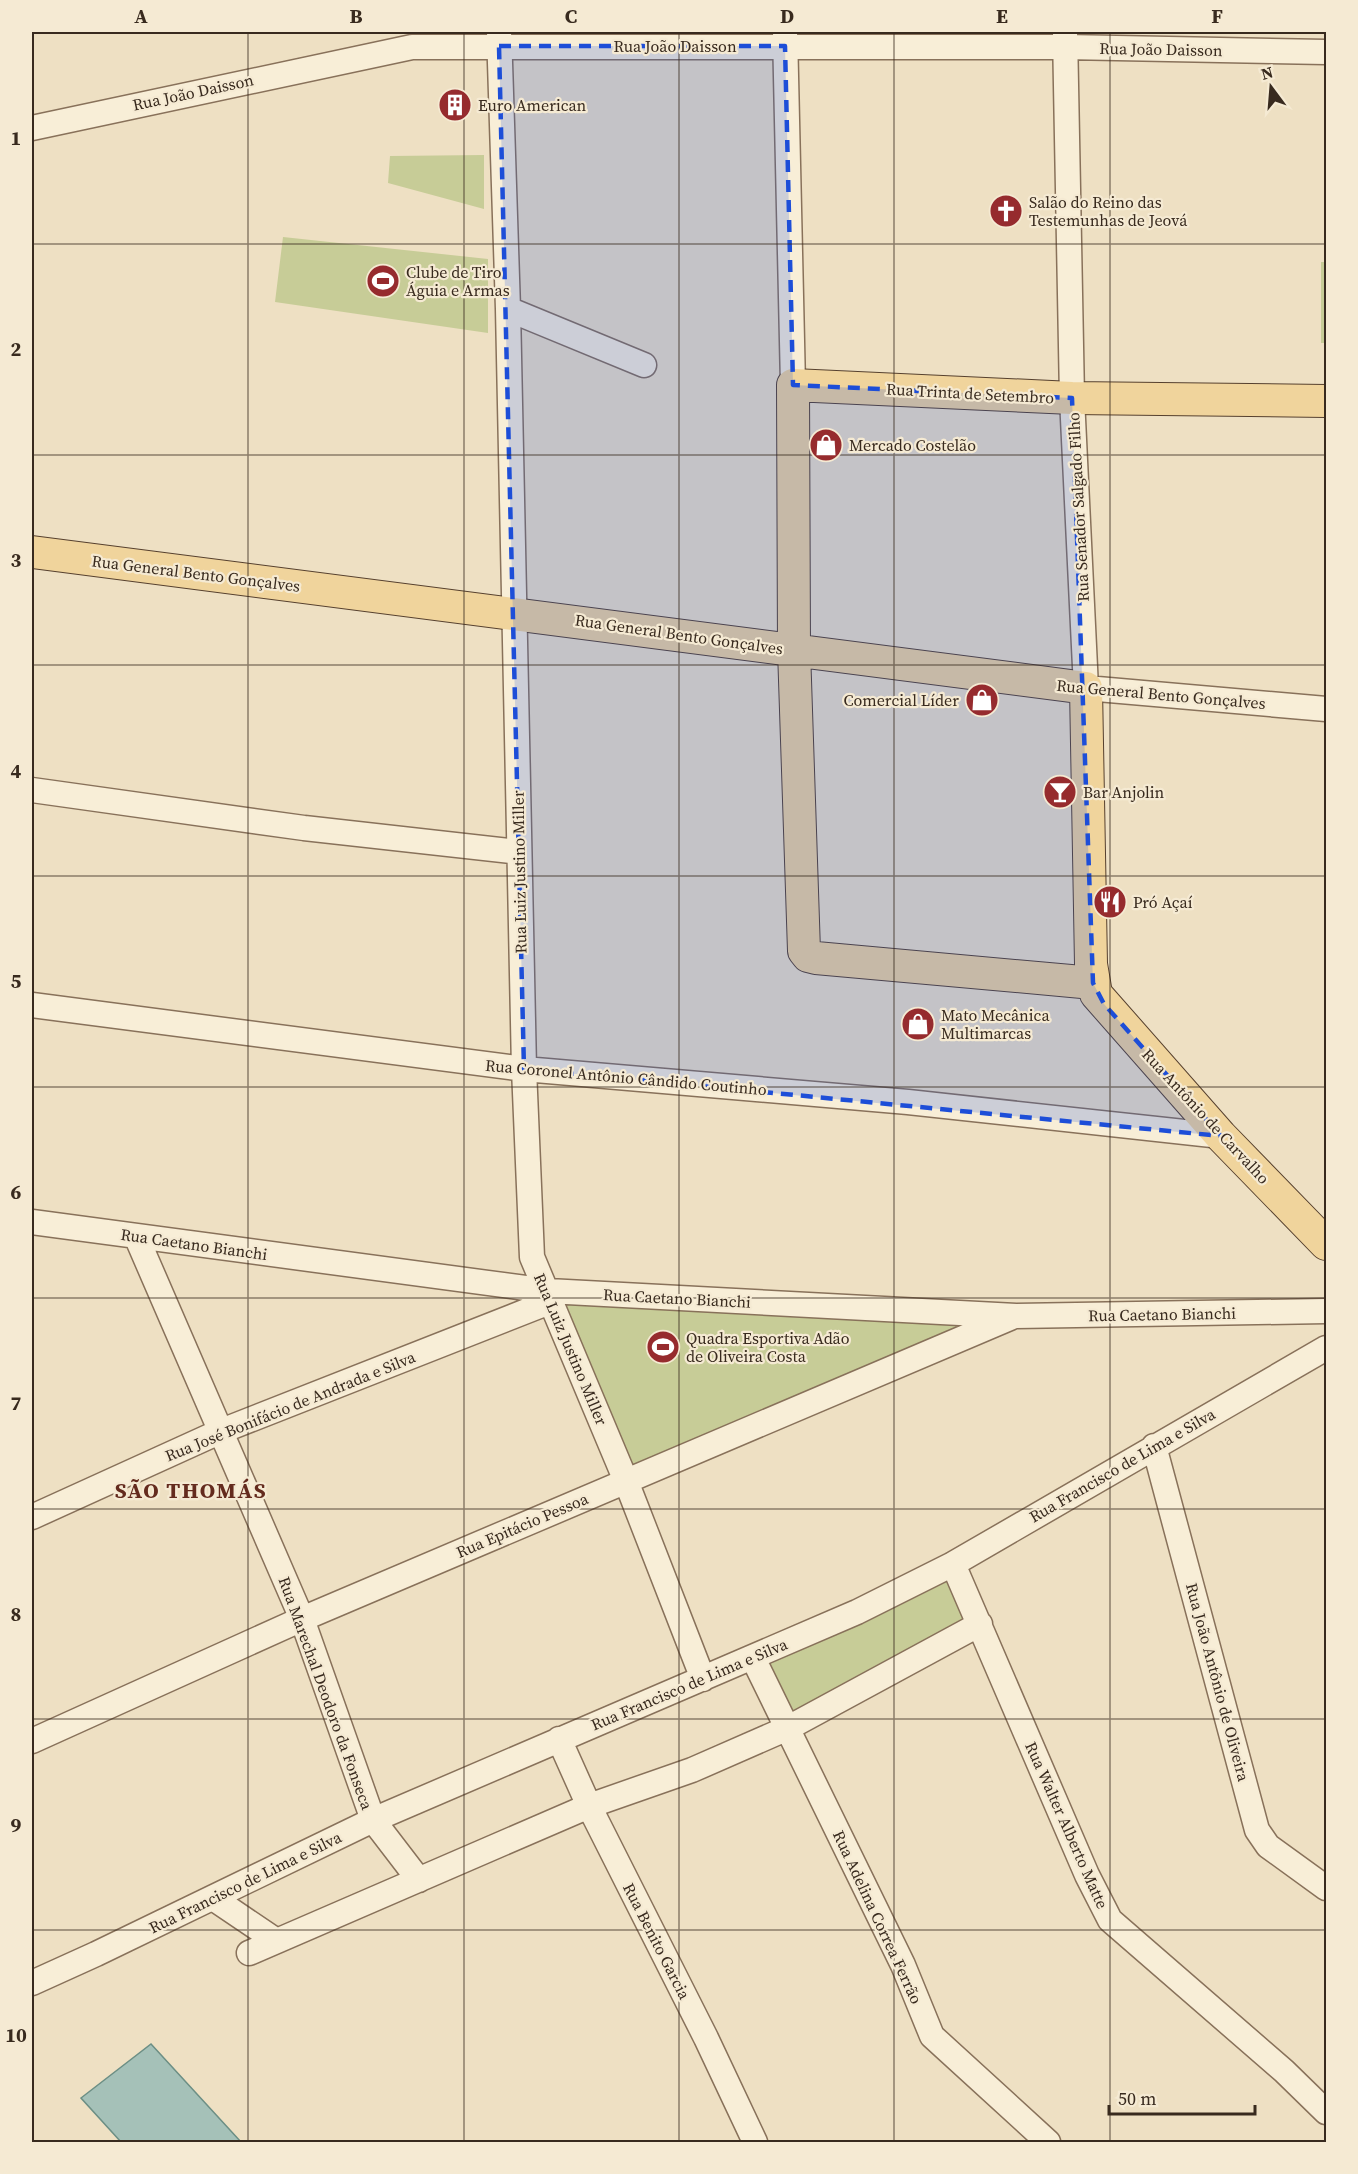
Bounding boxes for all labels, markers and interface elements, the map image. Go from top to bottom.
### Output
text: A [134,2,148,30]
text: B [349,2,363,30]
text: C [565,2,577,30]
text: D [780,2,794,30]
text: E [996,2,1008,30]
text: F [1211,2,1223,30]
street label: Rua João Daisson [613,35,737,57]
street label: Rua João Daisson [1099,37,1223,61]
north arrow [1241,57,1301,117]
text: N [1258,60,1276,85]
street label: Rua João Daisson [130,68,256,116]
building icon: Euro American [437,87,473,123]
place label: Euro American [478,94,587,116]
text: 1 [11,124,21,152]
place label: Salão do Reino das Testemunhas de Jeová [1029,191,1188,231]
church icon: Salão do Reino das Testemunhas de Jeová [988,193,1024,229]
place label: Clube de Tiro Águia e Armas [406,261,510,301]
sports icon: Clube de Tiro Águia e Armas [365,263,401,299]
text: 2 [11,335,22,363]
street label: Rua Trinta de Setembro [885,378,1055,408]
street label: Rua Senador Salgado Filho [1062,412,1094,602]
shop icon: Mercado Costelão [808,427,844,463]
place label: Mercado Costelão [849,434,976,456]
text: 3 [11,546,22,574]
street label: Rua General Bento Gonçalves [90,549,302,597]
street label: Rua General Bento Gonçalves [574,608,785,660]
street label: Rua General Bento Gonçalves [1055,674,1267,714]
shop icon: Comercial Líder [964,682,1000,718]
place label: Comercial Líder [843,689,959,711]
text: 4 [11,757,22,785]
bar icon: Bar Anjolin [1042,774,1078,810]
place label: Bar Anjolin [1083,781,1165,803]
street label: Rua Luiz Justino Miller [507,790,531,954]
restaurant icon: Pró Açaí [1092,884,1128,920]
place label: Pró Açaí [1133,891,1193,913]
text: 5 [11,967,22,995]
place label: Mato Mecânica Multimarcas [941,1004,1050,1044]
shop icon: Mato Mecânica Multimarcas [900,1006,936,1042]
street label: Rua Antônio de Carvalho [1137,1043,1275,1189]
street label: Rua Coronel Antônio Cândido Coutinho [484,1054,768,1100]
text: 6 [11,1178,22,1206]
street label: Rua Caetano Bianchi [119,1223,269,1265]
street label: Rua Luiz Justino Miller [529,1270,613,1429]
street label: Rua Caetano Bianchi [603,1283,752,1313]
street label: Rua Caetano Bianchi [1088,1302,1236,1326]
place label: Quadra Esportiva Adão de Oliveira Costa [686,1327,850,1367]
sports icon: Quadra Esportiva Adão de Oliveira Costa [645,1329,681,1365]
street label: Rua José Bonifácio de Andrada e Silva [162,1345,419,1466]
text: 7 [11,1389,22,1417]
street label: Rua Francisco de Lima e Silva [1025,1402,1220,1527]
district label: SÃO THOMÁS [115,1475,267,1505]
street label: Rua Epitácio Pessoa [453,1487,592,1563]
street label: Rua Marechal Deodoro da Fonseca [274,1573,379,1813]
street label: Rua João Antônio de Oliveira [1181,1580,1255,1785]
text: 8 [11,1600,21,1628]
street label: Rua Francisco de Lima e Silva [587,1632,791,1735]
street label: Rua Walter Alberto Matte [1020,1738,1114,1912]
text: 9 [11,1811,22,1839]
street label: Rua Francisco de Lima e Silva [145,1825,346,1938]
street label: Rua Adelina Correa Ferrão [828,1827,928,2008]
street label: Rua Benito Garcia [618,1879,696,2004]
text: 10 [5,2021,27,2049]
scale bar [1109,2078,1254,2116]
text: 50 m [1118,2086,1156,2111]

